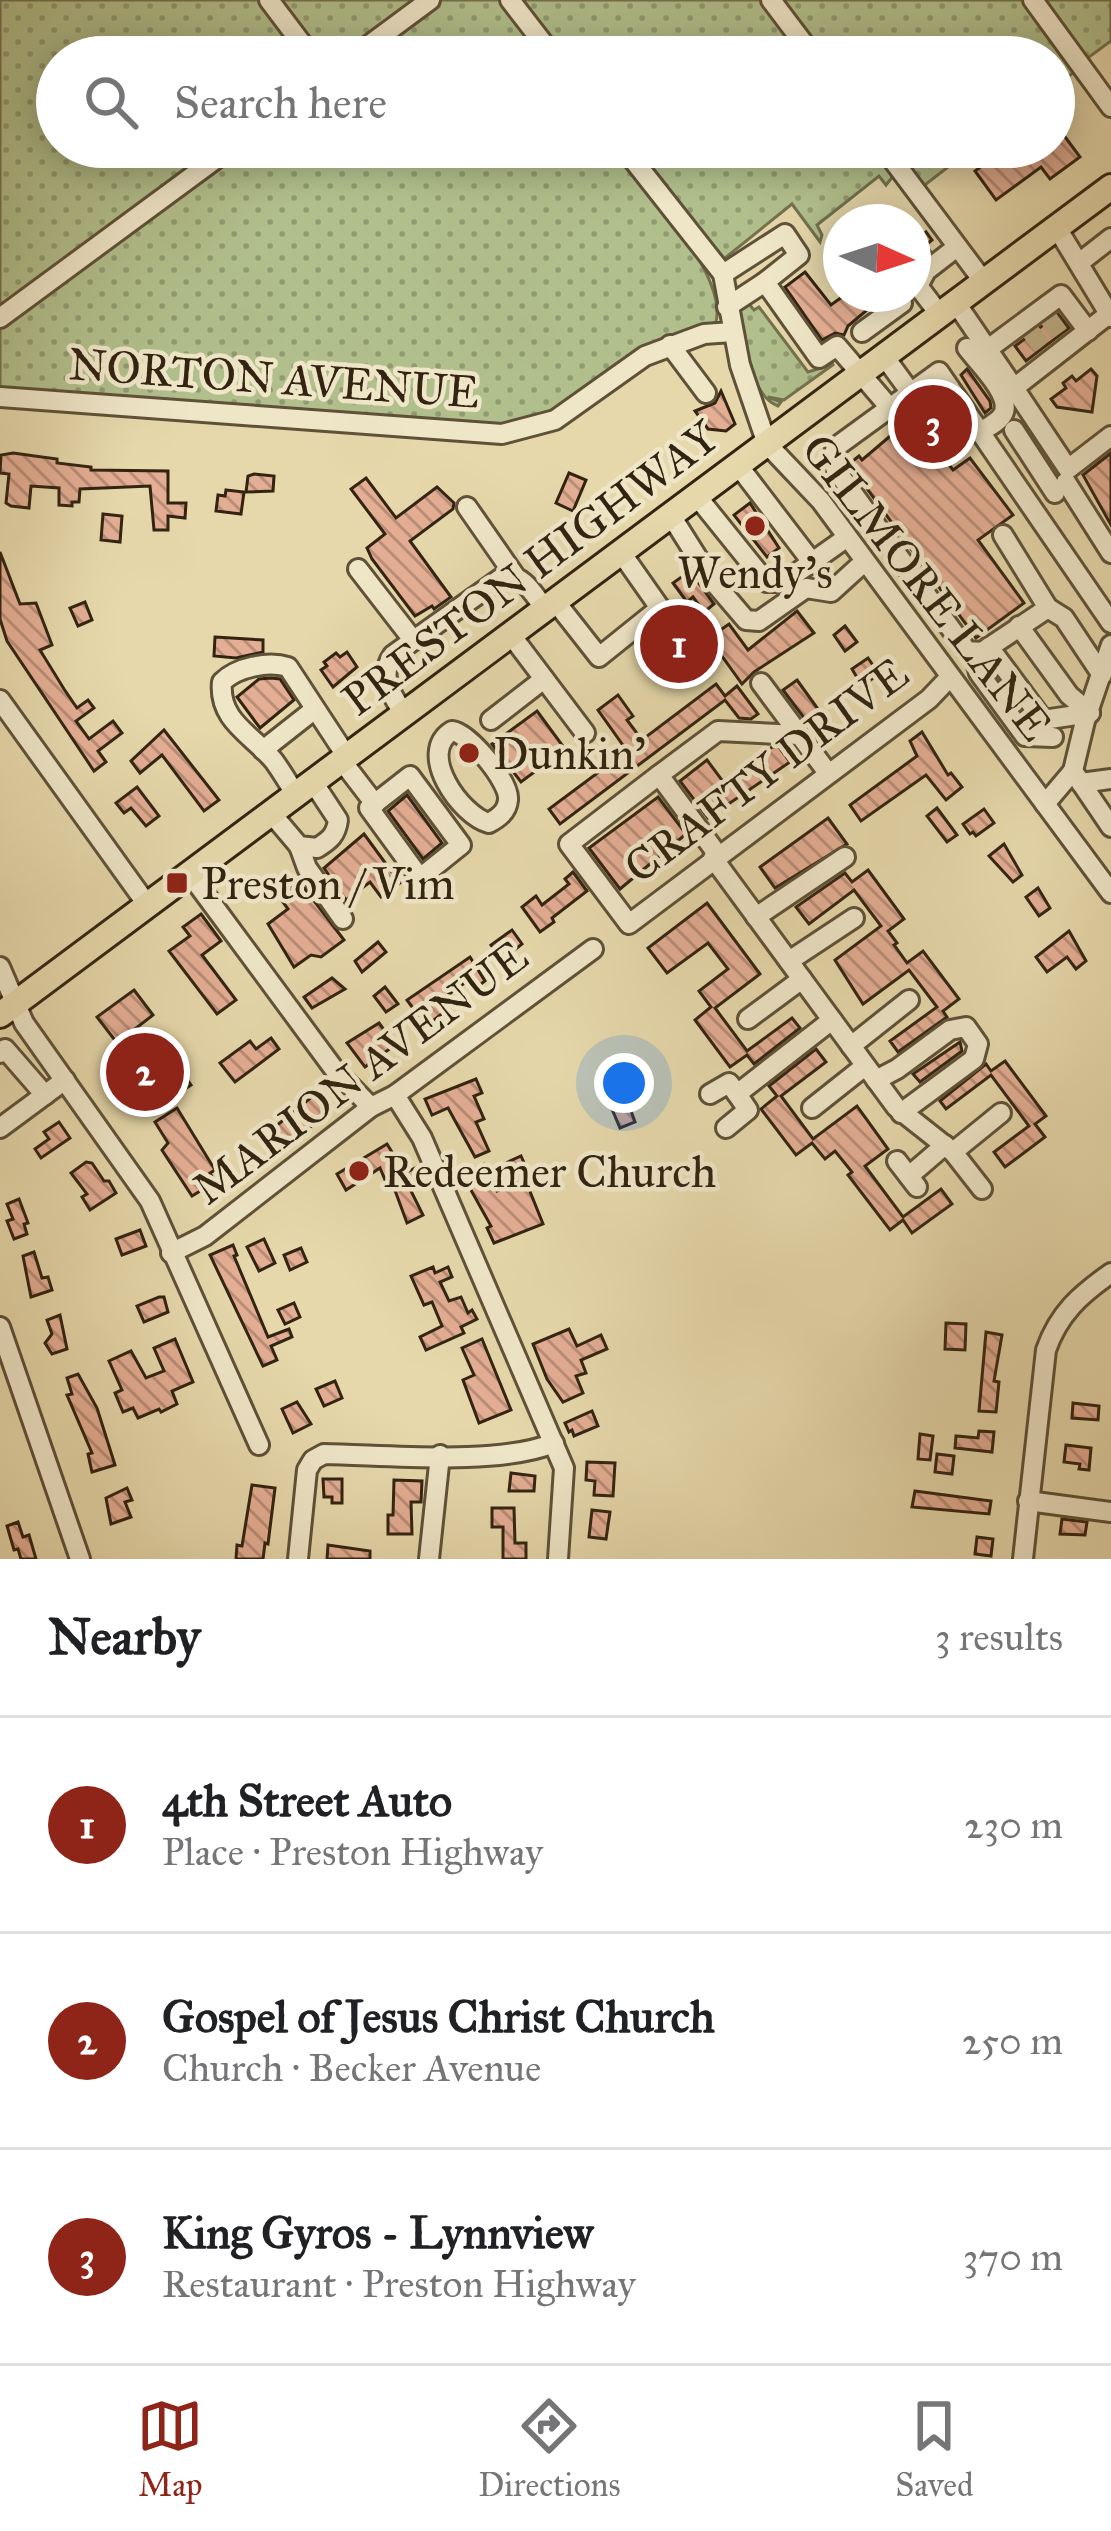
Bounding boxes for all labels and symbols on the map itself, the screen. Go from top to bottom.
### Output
north arrow [823,204,931,312]
street label: NORTON AVENUE [67,336,481,420]
pin: 3 [894,379,972,469]
street label: PRESTON HIGHWAY [331,408,730,727]
street label: GILMORE LANE [790,423,1064,751]
marker: Wendy's [742,513,768,539]
place label: Wendy's [677,545,833,600]
pin: 1 [640,599,718,689]
street label: CRAFTY DRIVE [613,645,919,895]
place label: Dunkin' [493,726,646,781]
marker: Dunkin' [456,740,482,766]
place label: Preston / Vim [201,856,454,911]
marker: Preston / Vim [164,870,190,896]
street label: MARION AVENUE [182,928,538,1216]
pin: 2 [106,1027,184,1117]
your location [594,1053,654,1113]
place label: Redeemer Church [383,1144,716,1199]
marker: Redeemer Church [346,1158,372,1184]

